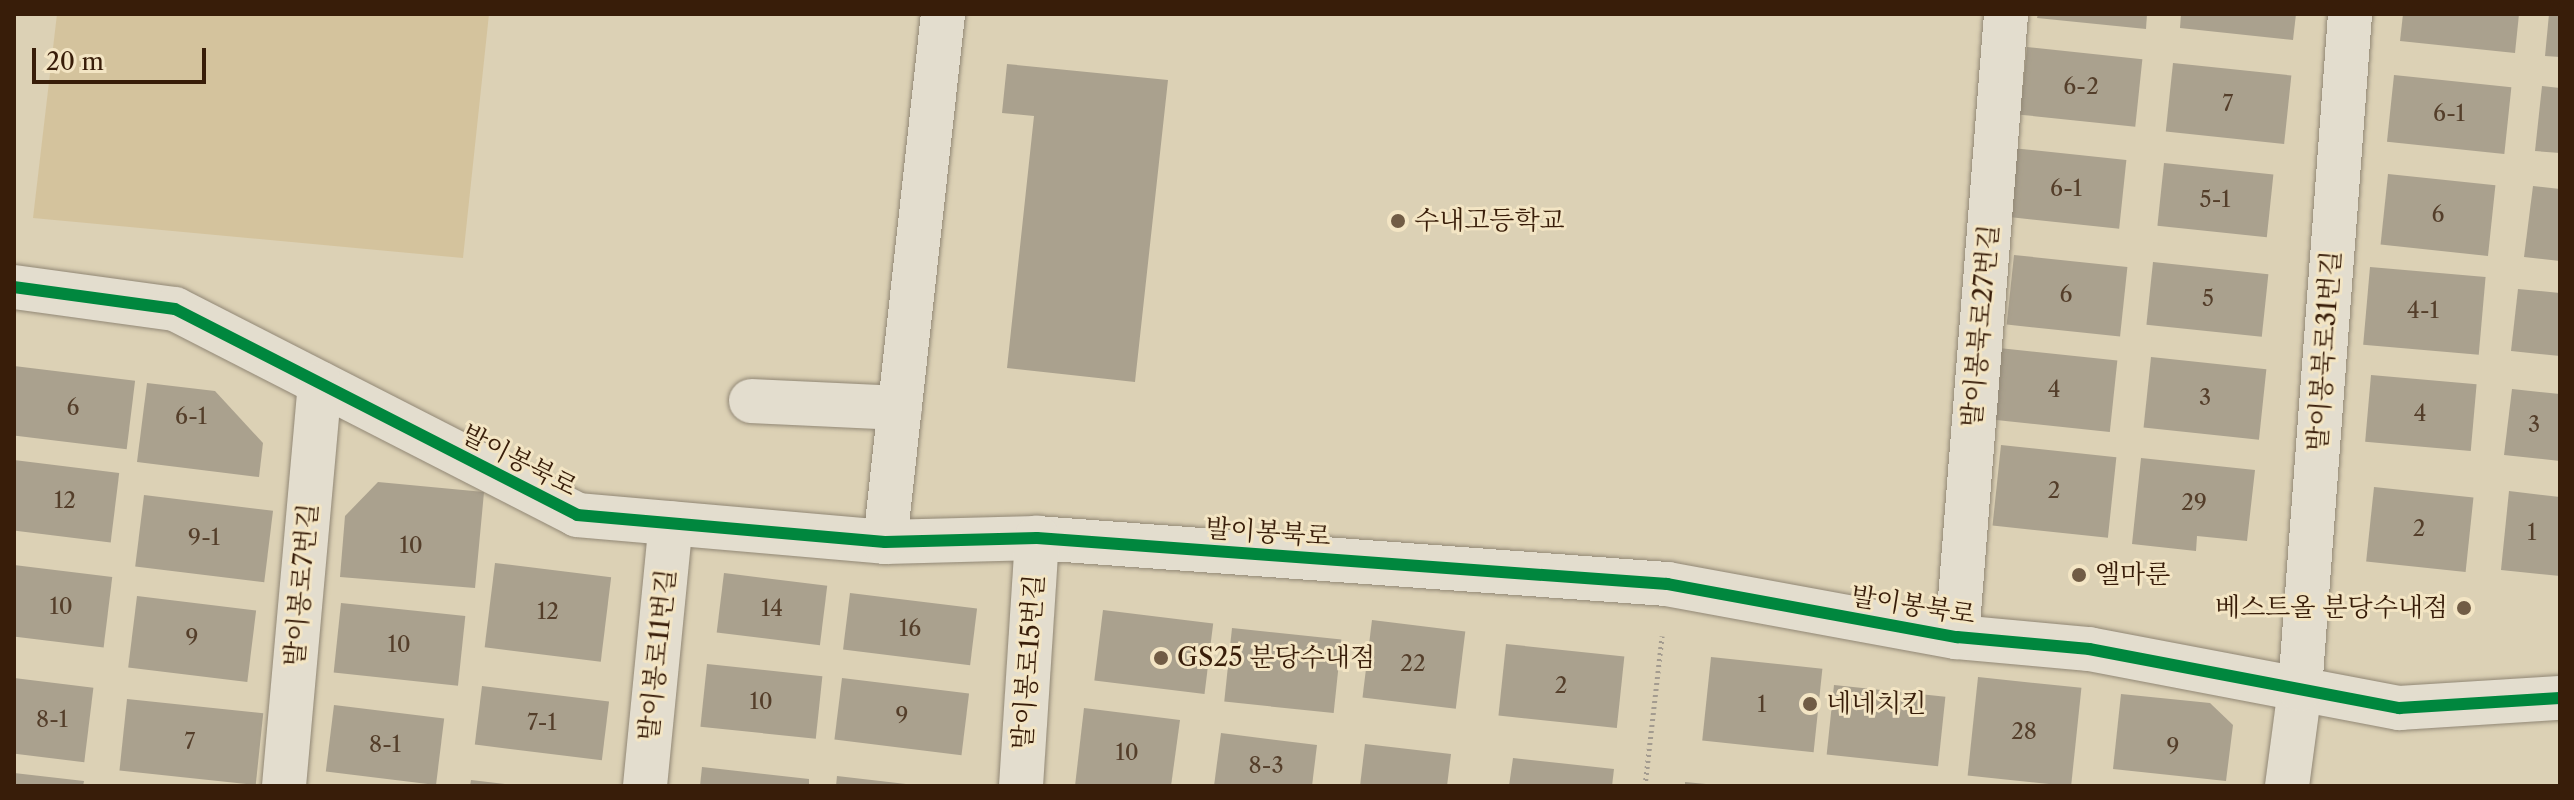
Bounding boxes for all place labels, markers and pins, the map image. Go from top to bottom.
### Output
place label: 수내고등학교 [1414,205,1565,237]
marker: 수내고등학교 [1389,212,1407,230]
place label: 엘마룬 [2095,559,2170,591]
marker: 엘마룬 [2070,566,2088,584]
place label: 베스트올 분당수내점 [2215,592,2448,624]
marker: 베스트올 분당수내점 [2455,599,2473,617]
place label: GS25 분당수내점 [1177,642,1375,674]
marker: GS25 분당수내점 [1152,649,1170,667]
place label: 네네치킨 [1826,688,1926,720]
marker: 네네치킨 [1801,695,1819,713]

